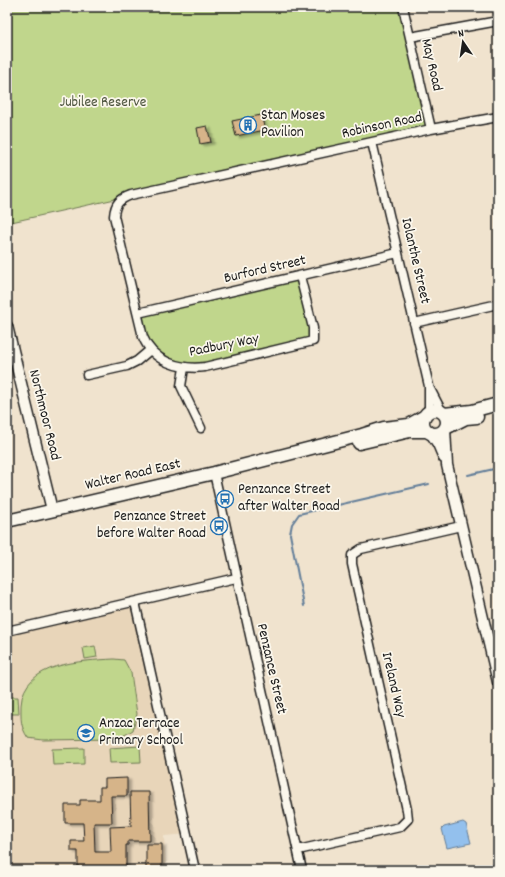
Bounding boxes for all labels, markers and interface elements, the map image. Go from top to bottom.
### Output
north arrow [443,22,483,62]
text: N [457,26,466,43]
street label: May Road [414,37,448,93]
park label: Jubilee Reserve [60,92,147,114]
place label: Stan Moses Pavilion [261,105,325,144]
street label: Robinson Road [340,107,424,145]
building icon: Stan Moses Pavilion [238,115,258,135]
street label: Iolanthe Street [394,216,436,307]
street label: Burford Street [222,250,309,290]
street label: Padbury Way [187,328,262,364]
street label: Northmoor Road [22,367,66,463]
street label: Walter Road East [83,453,183,497]
place label: Penzance Street after Walter Road [238,479,340,518]
bus stop icon: Penzance Street after Walter Road [215,489,235,509]
place label: Penzance Street before Walter Road [97,506,206,545]
bus stop icon: Penzance Street before Walter Road [209,516,229,536]
street label: Penzance Street [250,621,292,717]
street label: Ireland Way [375,650,411,721]
place label: Anzac Terrace Primary School [99,713,183,752]
school or university icon: Anzac Terrace Primary School [76,723,96,743]

